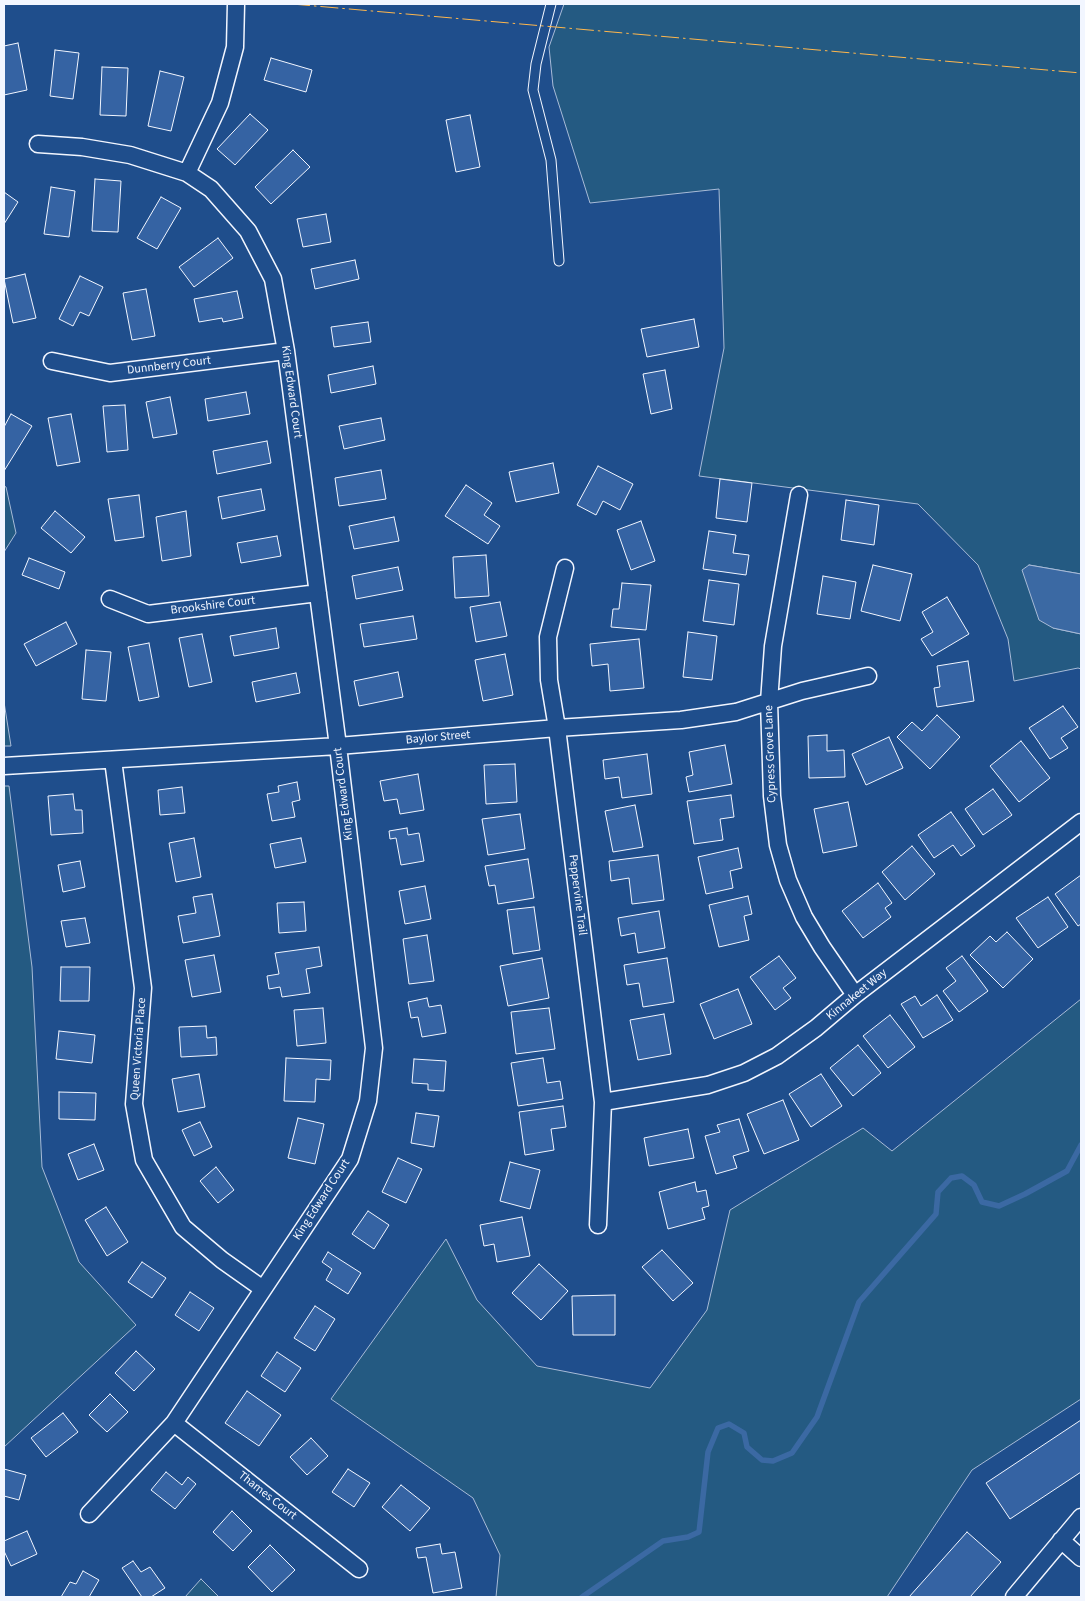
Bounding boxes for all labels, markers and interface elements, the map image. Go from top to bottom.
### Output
street label: King Edward Court [277,345,305,439]
street label: Dunnberry Court [126,354,212,378]
street label: Brookshire Court [170,594,256,618]
street label: Cypress Grove Lane [762,705,780,803]
street label: Baylor Street [405,728,471,748]
street label: King Edward Court [331,747,357,841]
street label: Peppervine Trail [565,854,589,936]
street label: Kinnakeet Way [824,966,890,1024]
street label: Queen Victoria Place [128,997,150,1101]
street label: King Edward Court [290,1157,354,1243]
street label: Thames Court [235,1469,299,1523]

